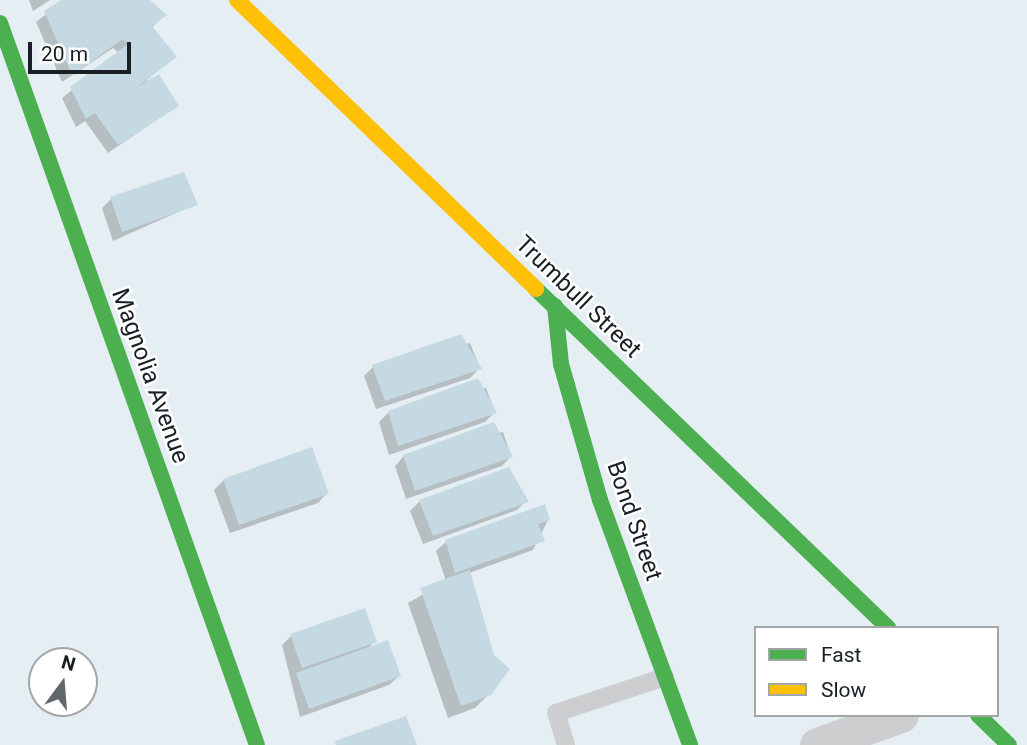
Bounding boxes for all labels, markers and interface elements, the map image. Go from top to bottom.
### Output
scale bar [32,28,135,72]
text: 20 m [41,42,88,66]
street label: Trumbull Street [509,230,647,364]
street label: Magnolia Avenue [105,285,195,467]
street label: Bond Street [600,457,668,585]
legend [754,626,999,717]
text: Fast [821,643,861,667]
north arrow [28,647,98,717]
text: N [59,650,78,676]
text: Slow [821,678,866,702]

